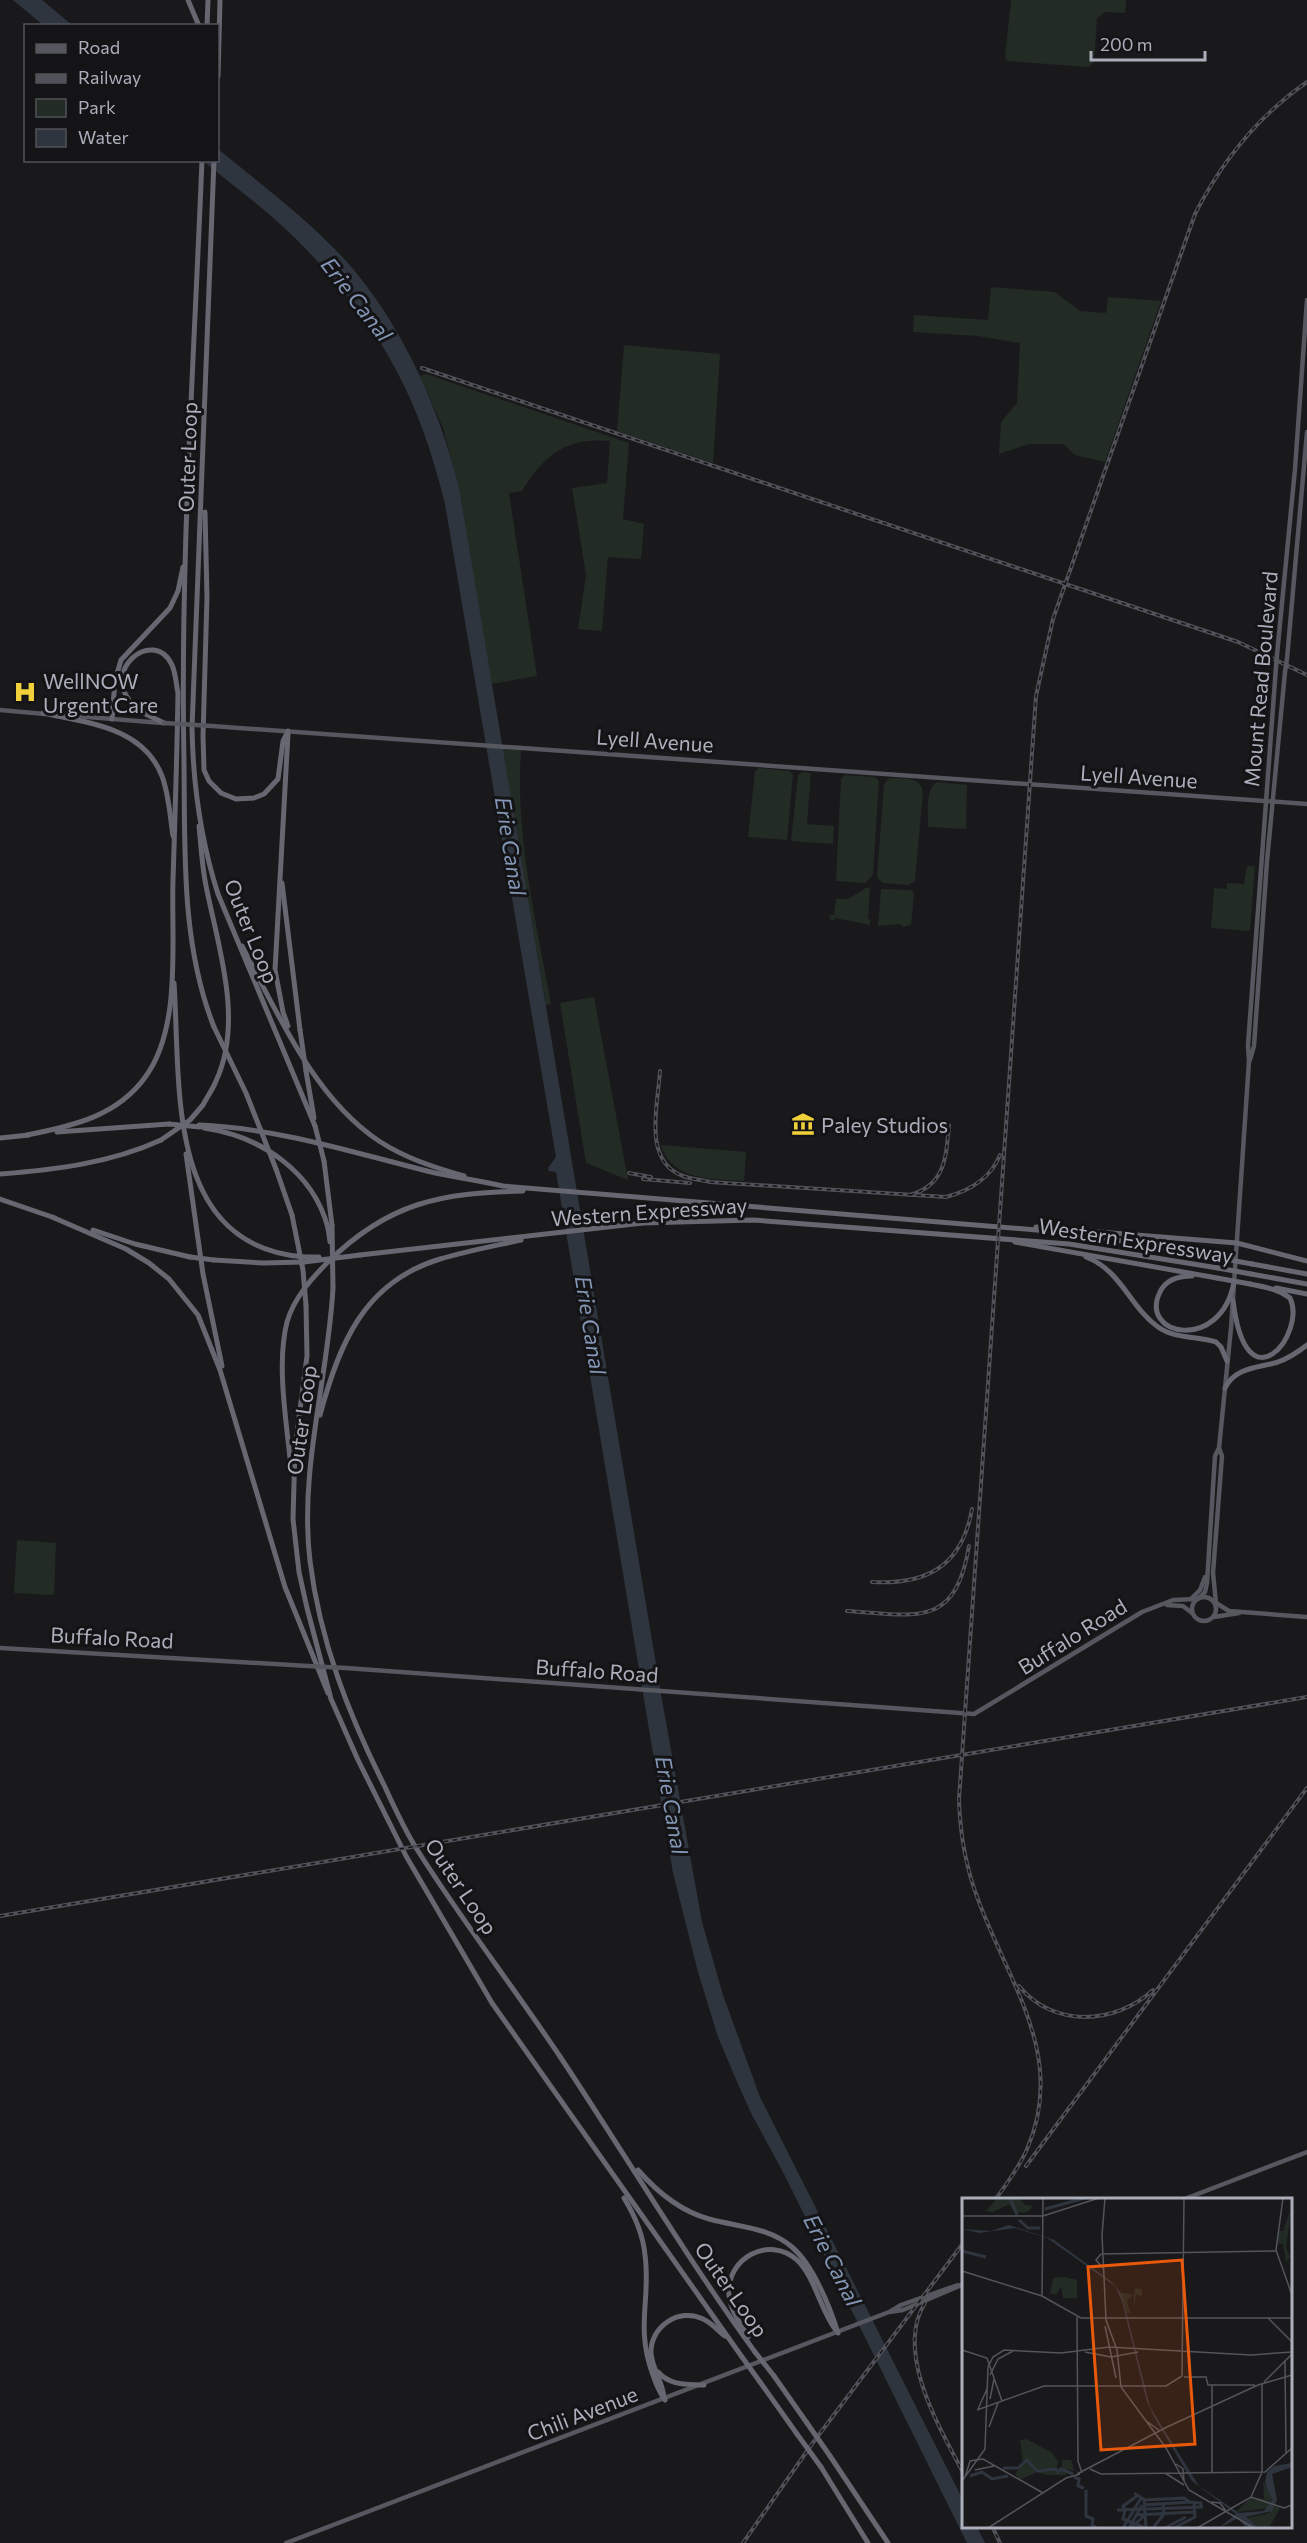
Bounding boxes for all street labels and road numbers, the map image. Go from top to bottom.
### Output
street label: Outer Loop [173,401,201,513]
street label: Mount Read Boulevard [1238,570,1282,788]
street label: Lyell Avenue [595,723,715,757]
street label: Lyell Avenue [1079,759,1199,793]
street label: Outer Loop [220,875,284,987]
street label: Western Expressway [550,1192,748,1230]
street label: Western Expressway [1037,1212,1235,1268]
street label: Outer Loop [281,1364,321,1476]
street label: Buffalo Road [1013,1593,1131,1679]
street label: Buffalo Road [50,1621,174,1653]
street label: Buffalo Road [535,1653,659,1687]
street label: Outer Loop [421,1833,503,1939]
street label: Outer Loop [690,2237,774,2341]
street label: Chili Avenue [523,2380,641,2446]

